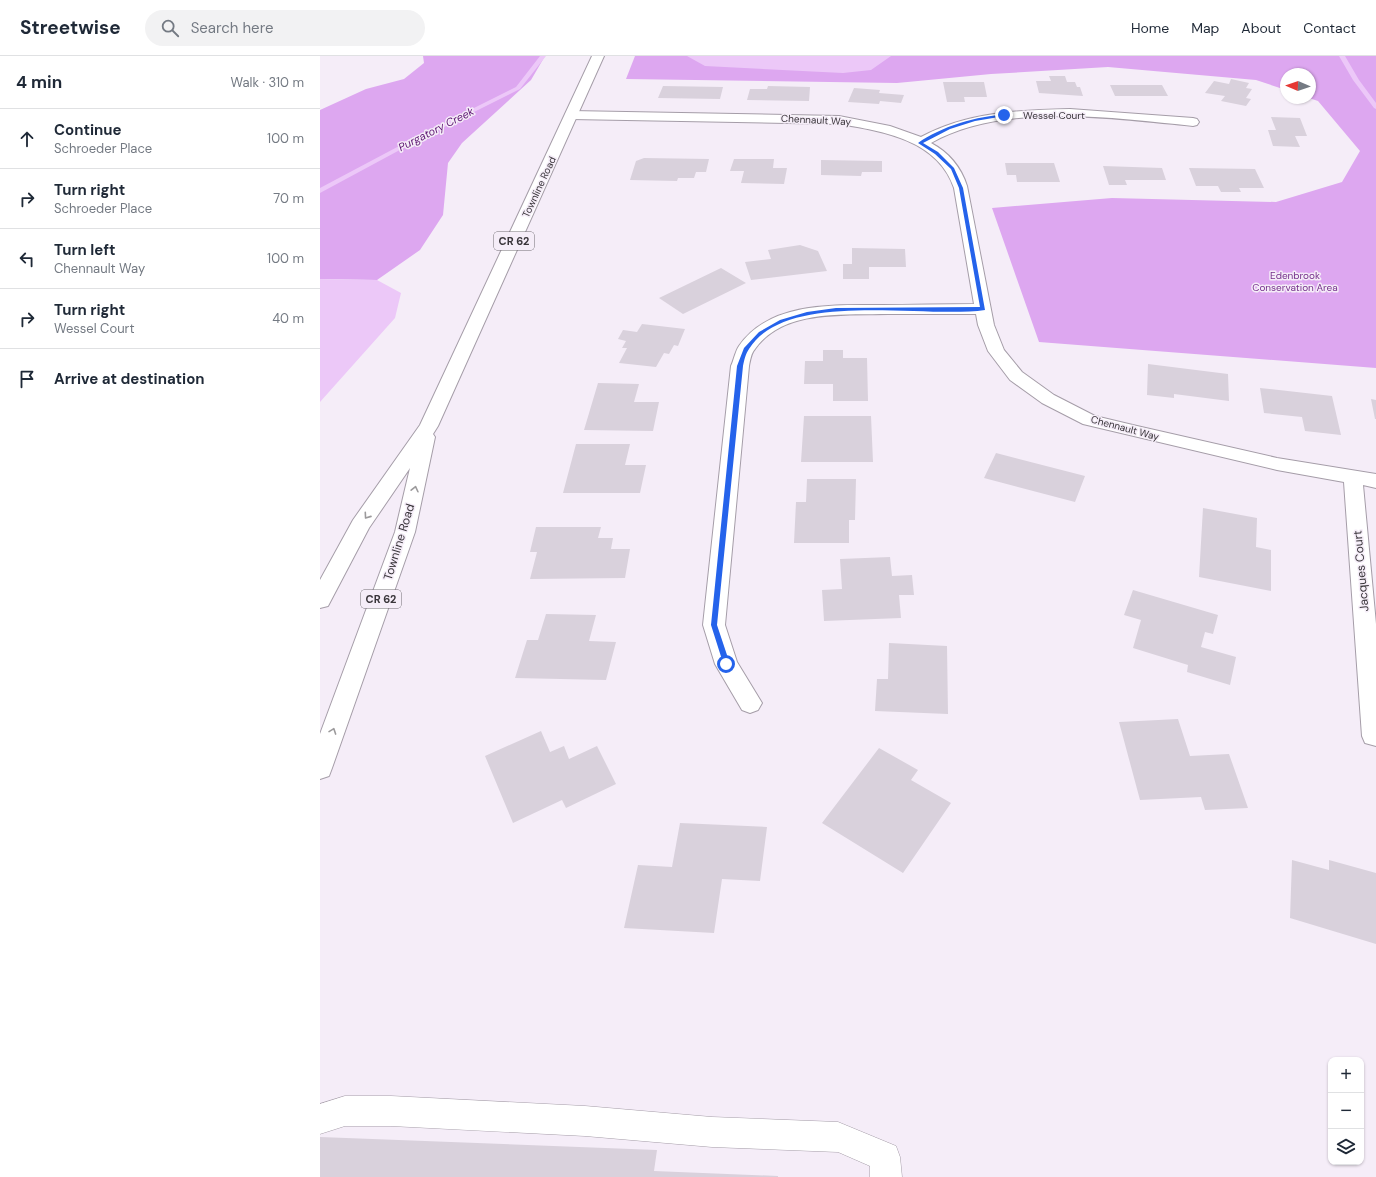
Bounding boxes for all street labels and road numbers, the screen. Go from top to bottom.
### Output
street label: Wessel Court [1023,109,1085,122]
street label: Chennault Way [781,112,852,128]
street label: Townline Road [519,154,559,220]
road number: CR 62 [494,232,534,250]
street label: Chennault Way [1089,413,1161,443]
street label: Townline Road [380,502,418,582]
street label: Jacques Court [1349,529,1373,612]
road number: CR 62 [361,590,401,608]

